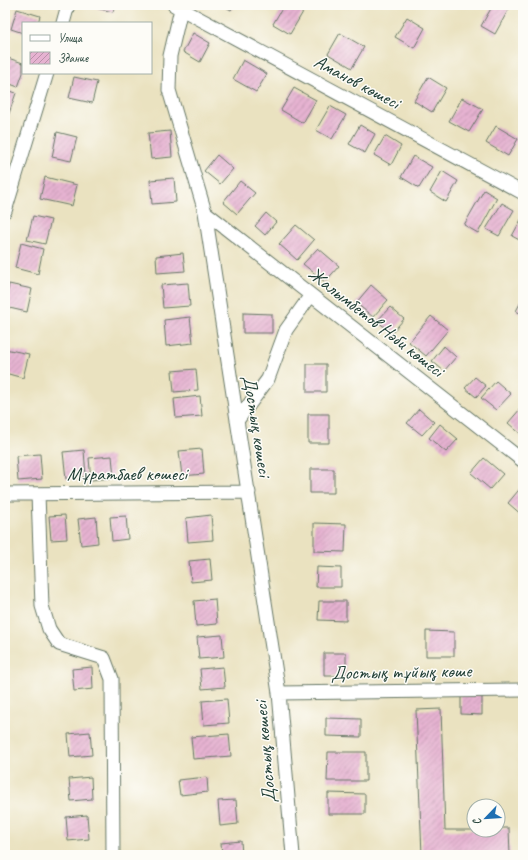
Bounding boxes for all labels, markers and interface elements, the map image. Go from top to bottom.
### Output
legend [22,22,152,74]
text: Улица [58,30,83,46]
street label: Аманов көшесі [310,49,406,116]
text: Здание [58,50,89,66]
street label: Жалымбетов Нәби көшесі [303,261,451,384]
street label: Достық көшесі [237,374,277,481]
street label: Мұратбаев көшесі [67,462,190,486]
street label: Достық тұйық көше [331,659,473,685]
street label: Достық көшесі [248,698,281,804]
north arrow [466,798,506,838]
text: С [469,815,484,828]

